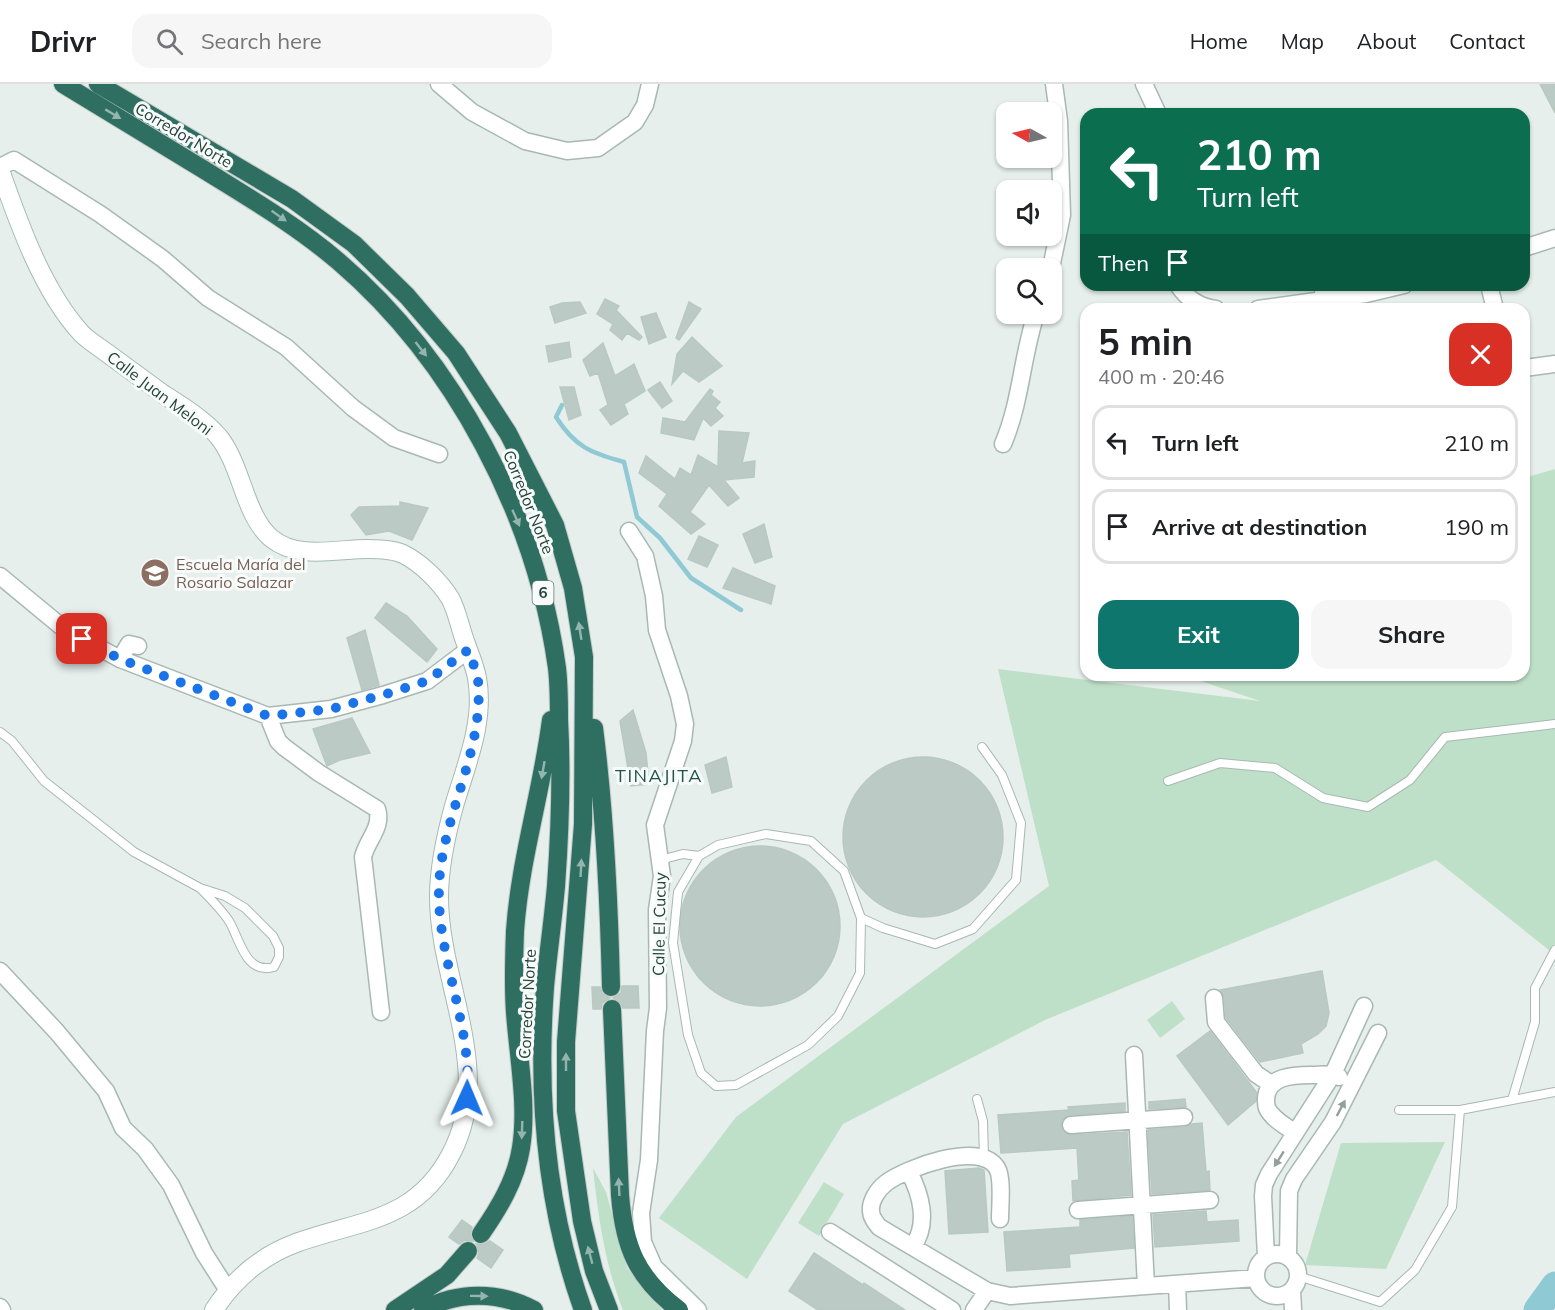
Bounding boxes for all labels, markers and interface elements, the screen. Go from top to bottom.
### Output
search box [132,14,552,68]
text: Drivr [30,24,96,59]
icon: search [153,25,186,58]
text: Search here [201,27,322,55]
text: Home [1190,28,1248,54]
text: Map [1281,28,1324,54]
text: About [1357,28,1416,54]
text: Contact [1449,28,1525,54]
street label: Corredor Norte [132,98,236,172]
north arrow [996,102,1062,168]
map controls [996,102,1062,324]
one-way arrow [105,109,121,120]
text: 210 m [1197,128,1322,181]
icon: left [1098,132,1176,210]
button: sound [996,180,1062,246]
text: Turn left [1197,180,1299,214]
one-way arrow [271,210,287,221]
icon: arrive [1161,246,1194,279]
text: Then [1098,249,1149,277]
button: search [996,258,1062,324]
text: 5 min [1098,319,1193,364]
button: close [1449,323,1512,386]
one-way arrow [414,341,426,356]
street label: Calle Juan Meloni [103,347,217,439]
text: 400 m · 20:46 [1098,364,1224,389]
icon: left [1101,426,1134,459]
text: Turn left [1152,429,1239,457]
text: 210 m [1444,429,1509,457]
street label: Corredor Norte [499,447,559,557]
one-way arrow [512,509,521,526]
icon: arrive [1101,510,1134,543]
text: Arrive at destination [1152,513,1367,541]
text: 190 m [1444,513,1509,541]
place label: Escuela María del Rosario Salazar [176,554,306,592]
school or university icon: Escuela María del Rosario Salazar [139,557,171,589]
road number: 6 [532,581,554,605]
button: Exit [1098,600,1299,669]
button: Share [1311,600,1512,669]
pin [56,613,107,664]
one-way arrow [575,621,584,640]
icon: arrive [65,622,98,655]
one-way arrow [538,761,547,780]
district label: TINAJITA [615,764,703,787]
one-way arrow [576,858,585,877]
street label: Calle El Cucuy [648,871,670,976]
street label: Corredor Norte [514,949,540,1059]
one-way arrow [561,1052,571,1071]
position arrow [435,1066,499,1130]
one-way arrow [1336,1099,1346,1116]
one-way arrow [517,1121,527,1140]
one-way arrow [1273,1151,1284,1167]
one-way arrow [615,1178,624,1197]
one-way arrow [585,1246,595,1264]
one-way arrow [469,1291,488,1301]

